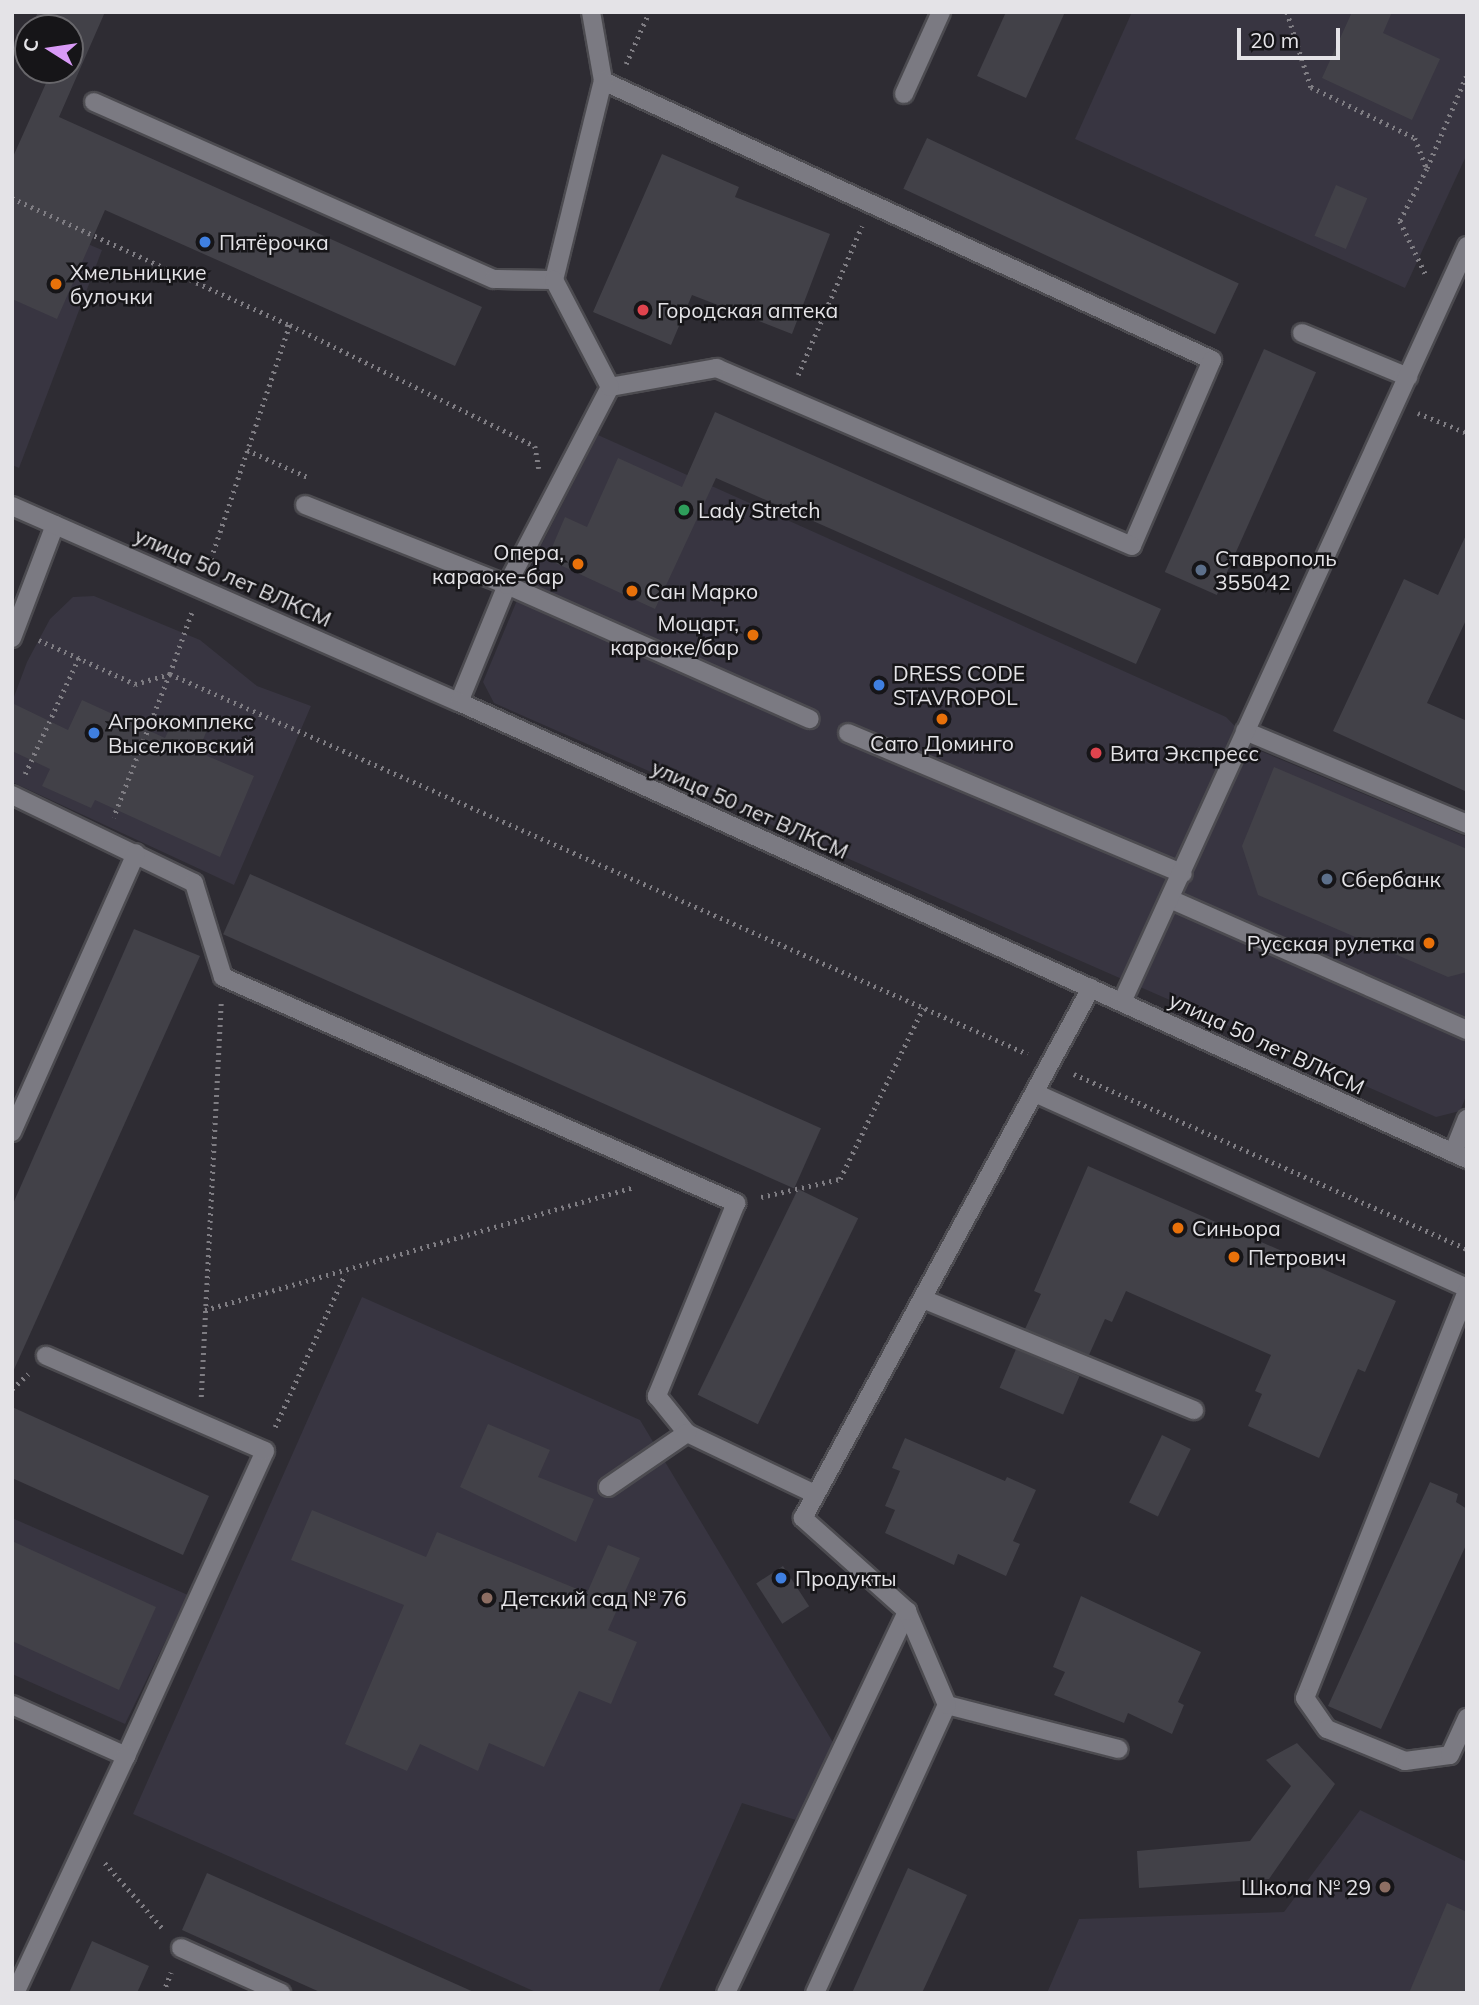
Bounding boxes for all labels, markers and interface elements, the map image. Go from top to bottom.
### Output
north arrow [14,14,84,84]
scale bar [1241,14,1344,58]
text: 20 m [1250,27,1299,53]
text: С [17,36,44,54]
place label: Пятёрочка [219,229,329,255]
marker: Пятёрочка [197,234,213,250]
place label: Хмельницкие булочки [70,259,207,309]
marker: Хмельницкие булочки [48,276,64,292]
place label: Городская аптека [657,297,838,323]
marker: Городская аптека [635,302,651,318]
place label: Lady Stretch [698,497,821,523]
marker: Lady Stretch [676,502,692,518]
street label: улица 50 лет ВЛКСМ [131,522,335,632]
place label: Опера, караоке-бар [432,539,564,589]
place label: Ставрополь 355042 [1215,545,1337,595]
marker: Опера, караоке-бар [570,556,586,572]
marker: Ставрополь 355042 [1193,562,1209,578]
place label: Сан Марко [646,578,758,604]
marker: Сан Марко [624,583,640,599]
place label: Моцарт, караоке/бар [610,610,739,660]
marker: Моцарт, караоке/бар [745,627,761,643]
place label: DRESS CODE STAVROPOL [893,660,1025,710]
marker: DRESS CODE STAVROPOL [871,677,887,693]
place label: Агрокомплекс Выселковский [108,708,255,758]
marker: Сато Доминго [934,711,950,727]
marker: Агрокомплекс Выселковский [86,725,102,741]
place label: Сато Доминго [870,730,1014,756]
place label: Вита Экспресс [1110,740,1259,766]
marker: Вита Экспресс [1088,745,1104,761]
street label: улица 50 лет ВЛКСМ [648,754,852,864]
place label: Сбербанк [1341,866,1441,892]
marker: Сбербанк [1319,871,1335,887]
place label: Русская рулетка [1247,930,1415,956]
marker: Русская рулетка [1421,935,1437,951]
street label: улица 50 лет ВЛКСМ [1165,987,1369,1099]
place label: Синьора [1192,1215,1281,1241]
marker: Синьора [1170,1220,1186,1236]
place label: Петрович [1248,1244,1346,1270]
marker: Петрович [1226,1249,1242,1265]
place label: Продукты [795,1565,897,1591]
marker: Продукты [773,1570,789,1586]
place label: Детский сад № 76 [501,1585,687,1611]
marker: Детский сад № 76 [479,1590,495,1606]
place label: Школа № 29 [1241,1874,1371,1900]
marker: Школа № 29 [1377,1879,1393,1895]

